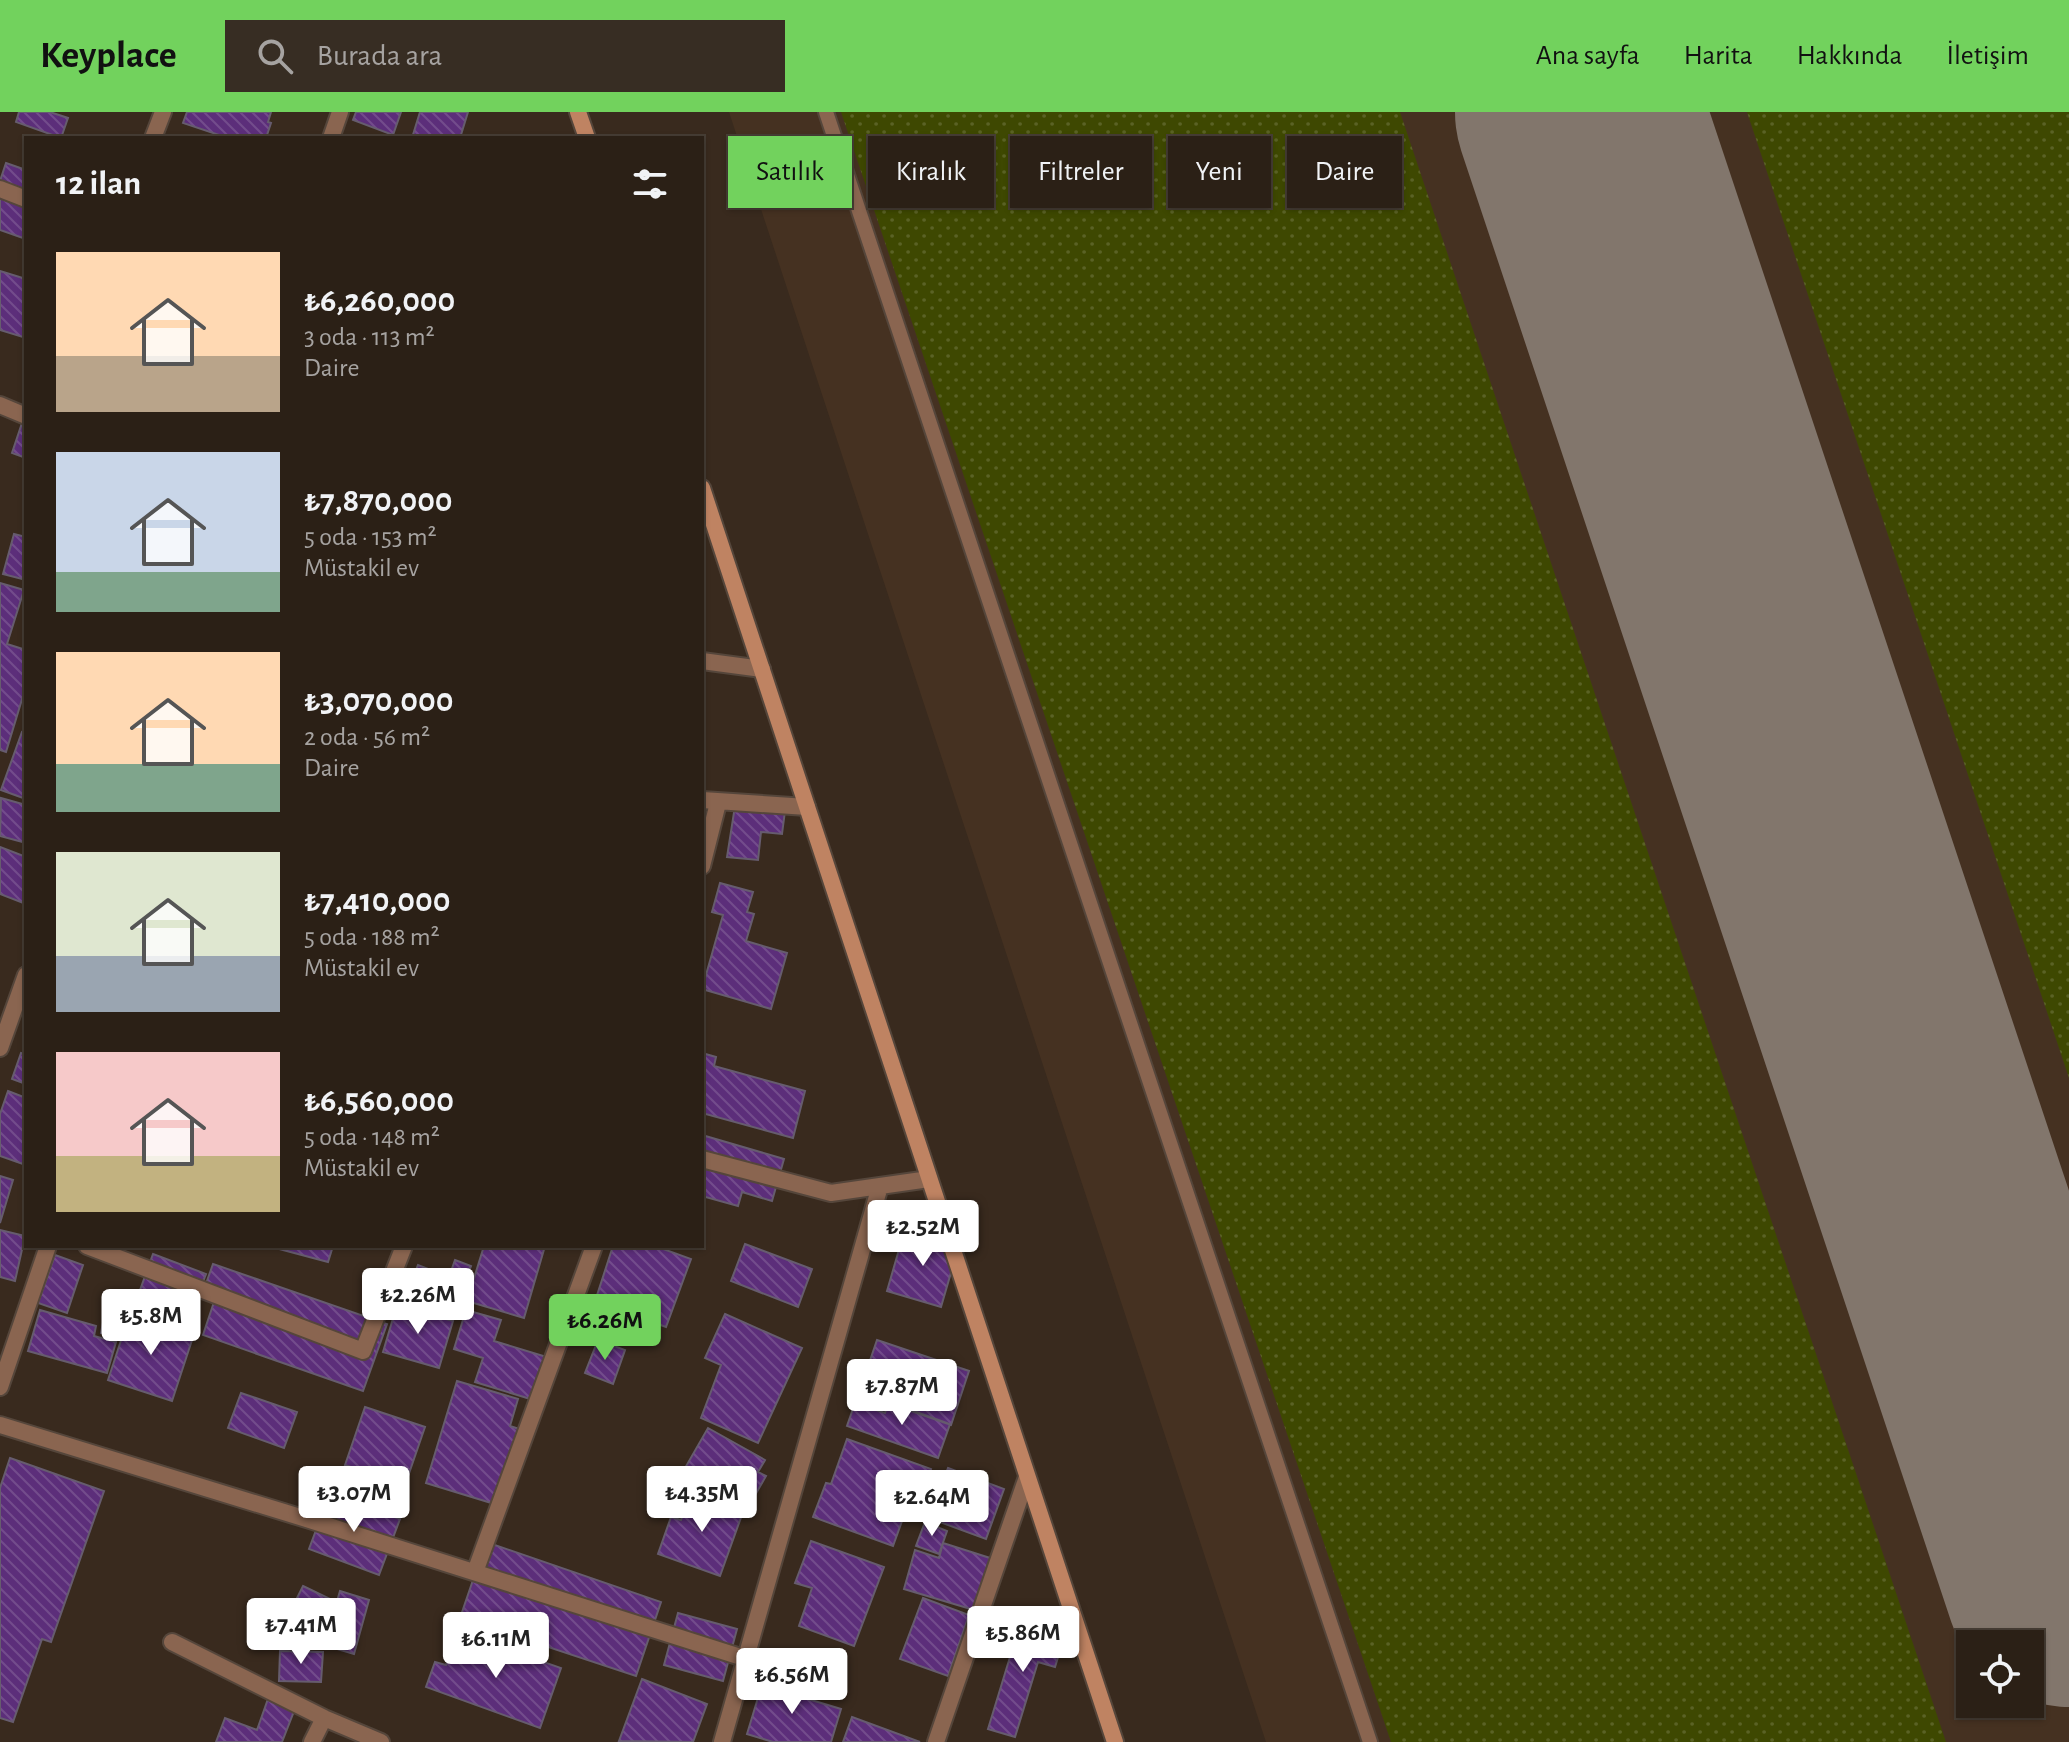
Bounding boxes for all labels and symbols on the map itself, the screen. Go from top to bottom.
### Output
pin: ₺2.52M [858,1200,988,1268]
pin: ₺2.26M [353,1268,483,1336]
pin: ₺5.8M [95,1289,207,1357]
pin: ₺6.26M [540,1294,670,1362]
pin: ₺7.87M [837,1359,967,1427]
pin: ₺3.07M [289,1466,419,1534]
pin: ₺4.35M [637,1466,767,1534]
pin: ₺2.64M [867,1470,997,1538]
pin: ₺7.41M [236,1598,366,1666]
pin: ₺5.86M [958,1606,1088,1674]
pin: ₺6.11M [431,1612,561,1680]
pin: ₺6.56M [727,1648,857,1716]

